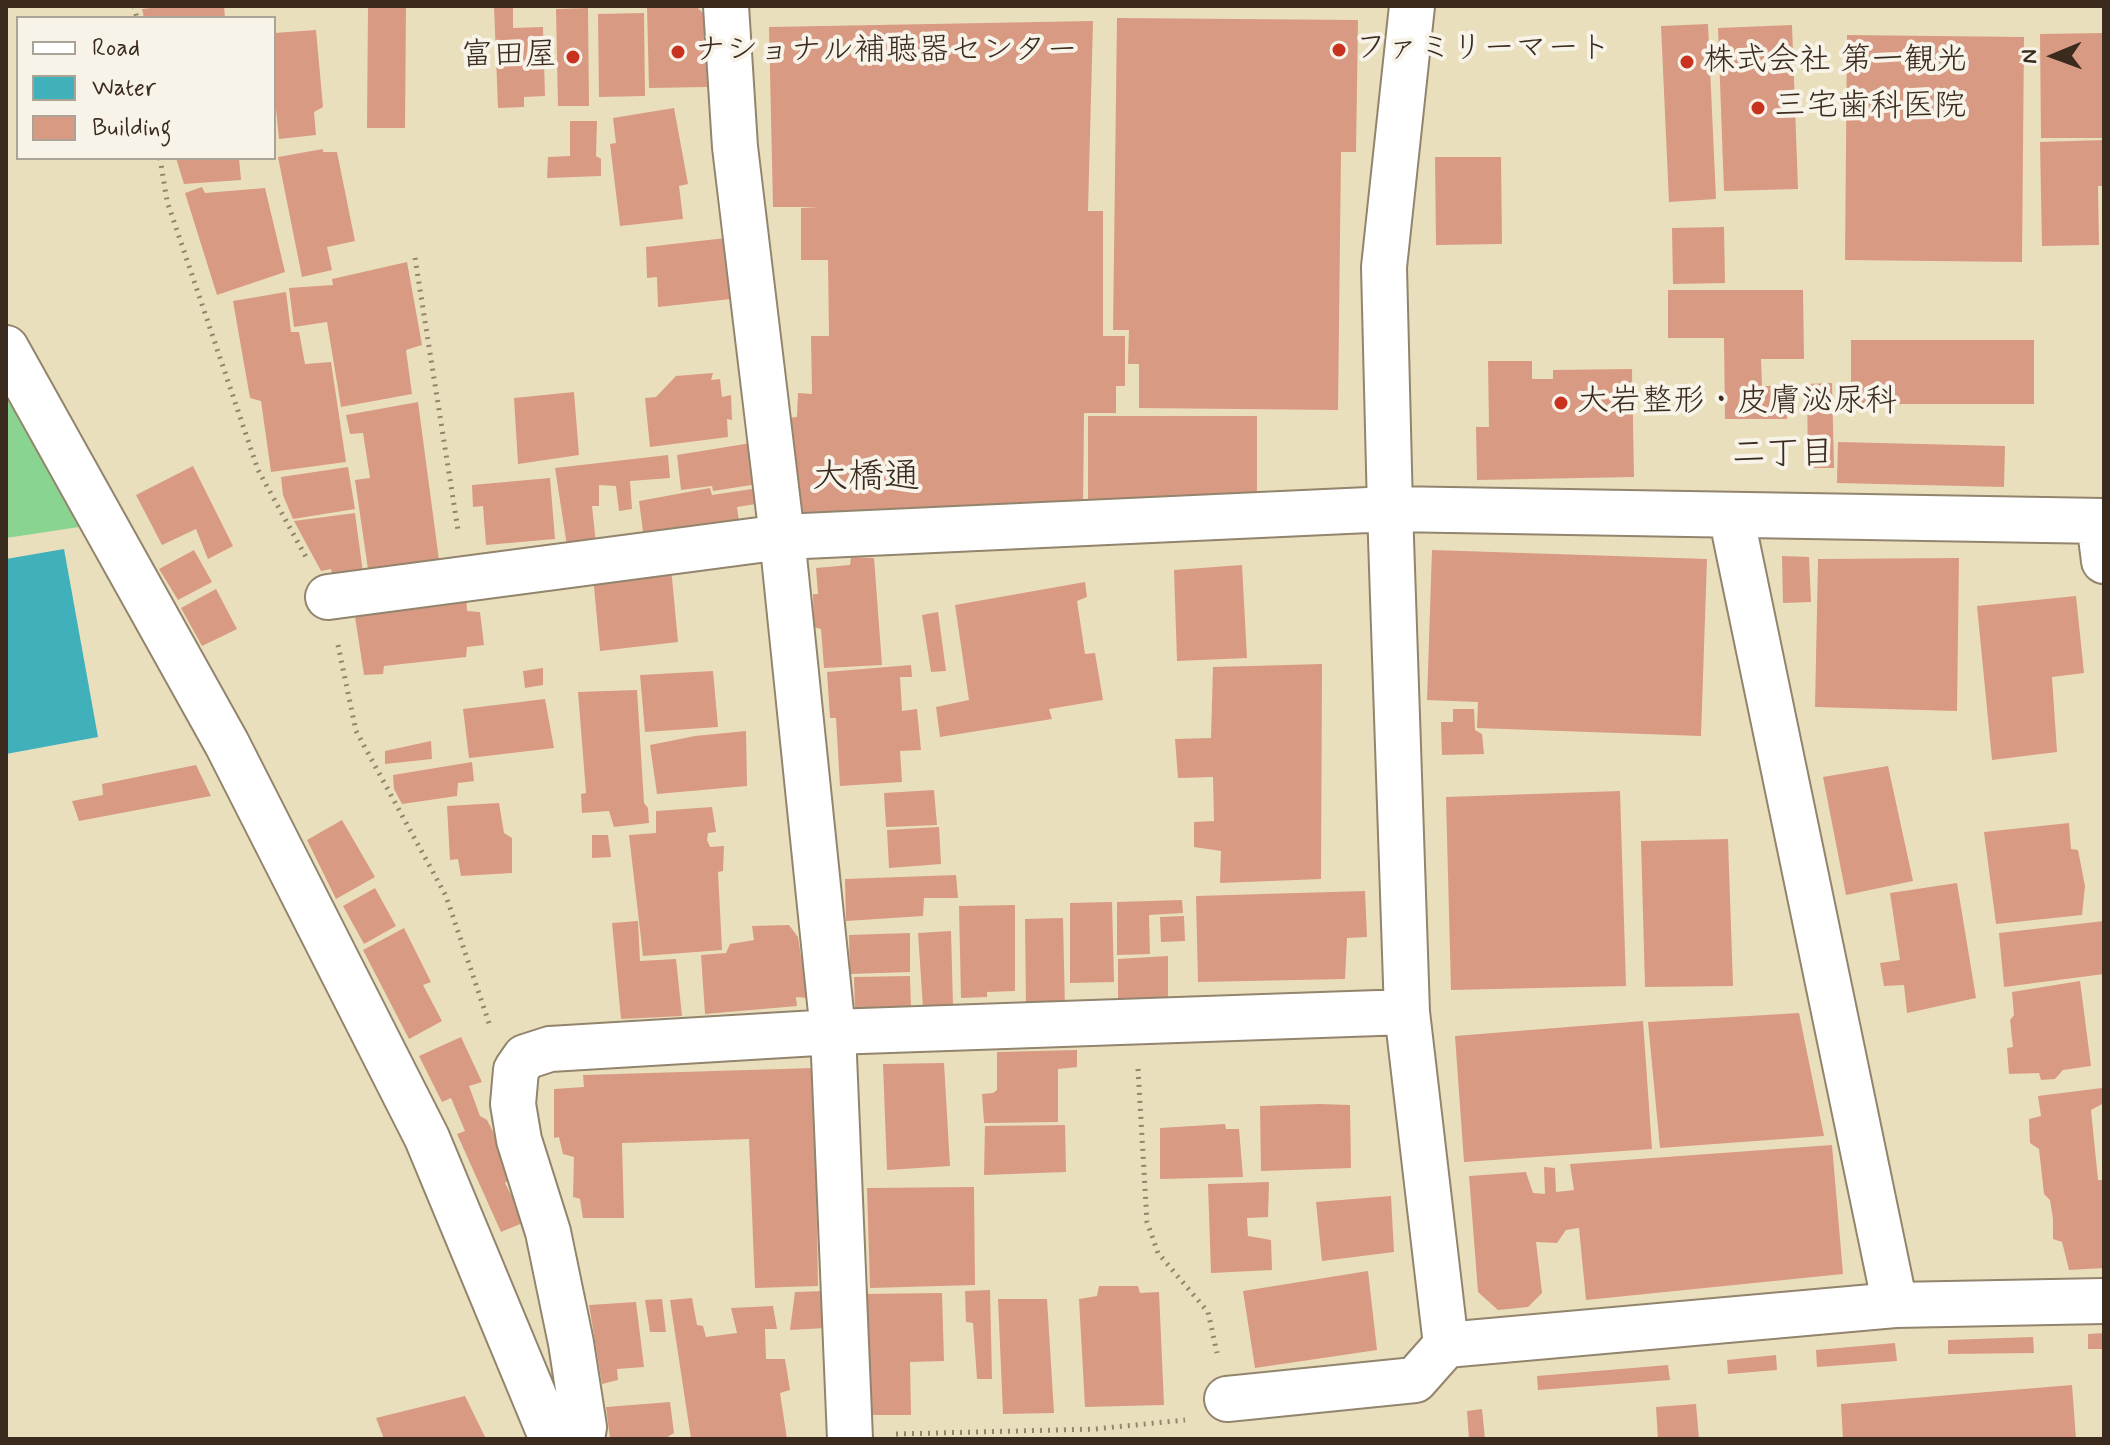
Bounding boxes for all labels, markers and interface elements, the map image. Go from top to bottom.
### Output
legend [16,16,276,160]
north arrow [2014,16,2094,96]
place label: ファミリーマート [1355,31,1611,69]
text: Road [92,33,140,64]
place label: ナショナル補聴器センター [694,33,1078,71]
place label: 富田屋 [461,38,557,76]
marker: ファミリーマート [1330,41,1348,59]
marker: ナショナル補聴器センター [669,43,687,61]
place label: 株式会社 第一観光 [1703,43,1968,81]
marker: 富田屋 [564,48,582,66]
text: N [2016,49,2044,64]
marker: 株式会社 第一観光 [1678,53,1696,71]
text: Water [92,73,156,104]
place label: 三宅歯科医院 [1774,89,1966,127]
marker: 三宅歯科医院 [1749,99,1767,117]
text: Building [92,113,172,144]
place label: 大岩整形・皮膚泌尿科 [1577,384,1897,422]
marker: 大岩整形・皮膚泌尿科 [1552,394,1570,412]
district label: 二丁目 [1732,436,1834,476]
district label: 大橋通 [812,457,920,501]

